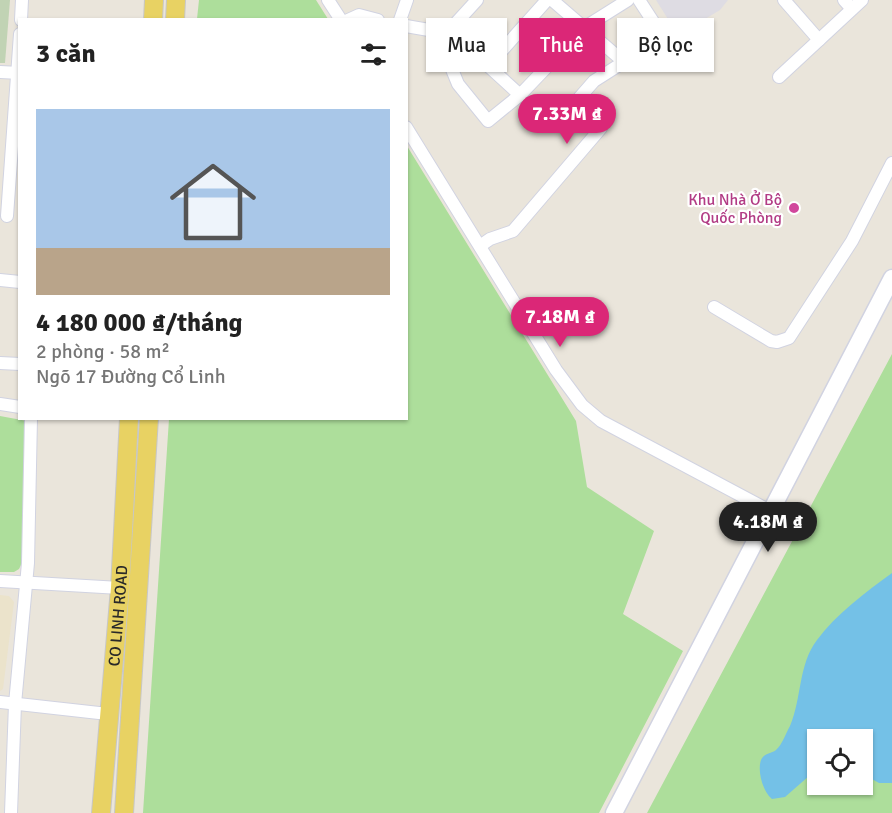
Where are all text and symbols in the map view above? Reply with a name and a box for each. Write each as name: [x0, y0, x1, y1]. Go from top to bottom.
chip: Mua: [426, 18, 507, 72]
chip: Thuê: [519, 18, 605, 72]
chip: Bộ lọc: [617, 18, 714, 72]
text: 3 căn: [36, 38, 96, 70]
icon: filters: [357, 38, 390, 71]
pin: 7.33M ₫: [512, 94, 622, 145]
text: 7.33M ₫: [532, 101, 602, 126]
icon: home: [159, 148, 267, 256]
place label: Khu Nhà Ở Bộ Quốc Phòng: [688, 190, 782, 228]
marker: Khu Nhà Ở Bộ Quốc Phòng: [787, 201, 801, 215]
pin: 7.18M ₫: [505, 297, 615, 348]
text: 7.18M ₫: [525, 304, 595, 329]
text: 4 180 000 ₫/tháng: [36, 307, 243, 339]
text: 2 phòng · 58 m²: [36, 339, 170, 364]
text: Ngõ 17 Đường Cổ Linh: [36, 364, 226, 389]
pin: 4.18M ₫: [713, 502, 823, 553]
text: 4.18M ₫: [733, 509, 803, 534]
street label: CO LINH ROAD: [104, 565, 132, 667]
map controls: [807, 729, 873, 795]
button: locate: [807, 729, 873, 795]

